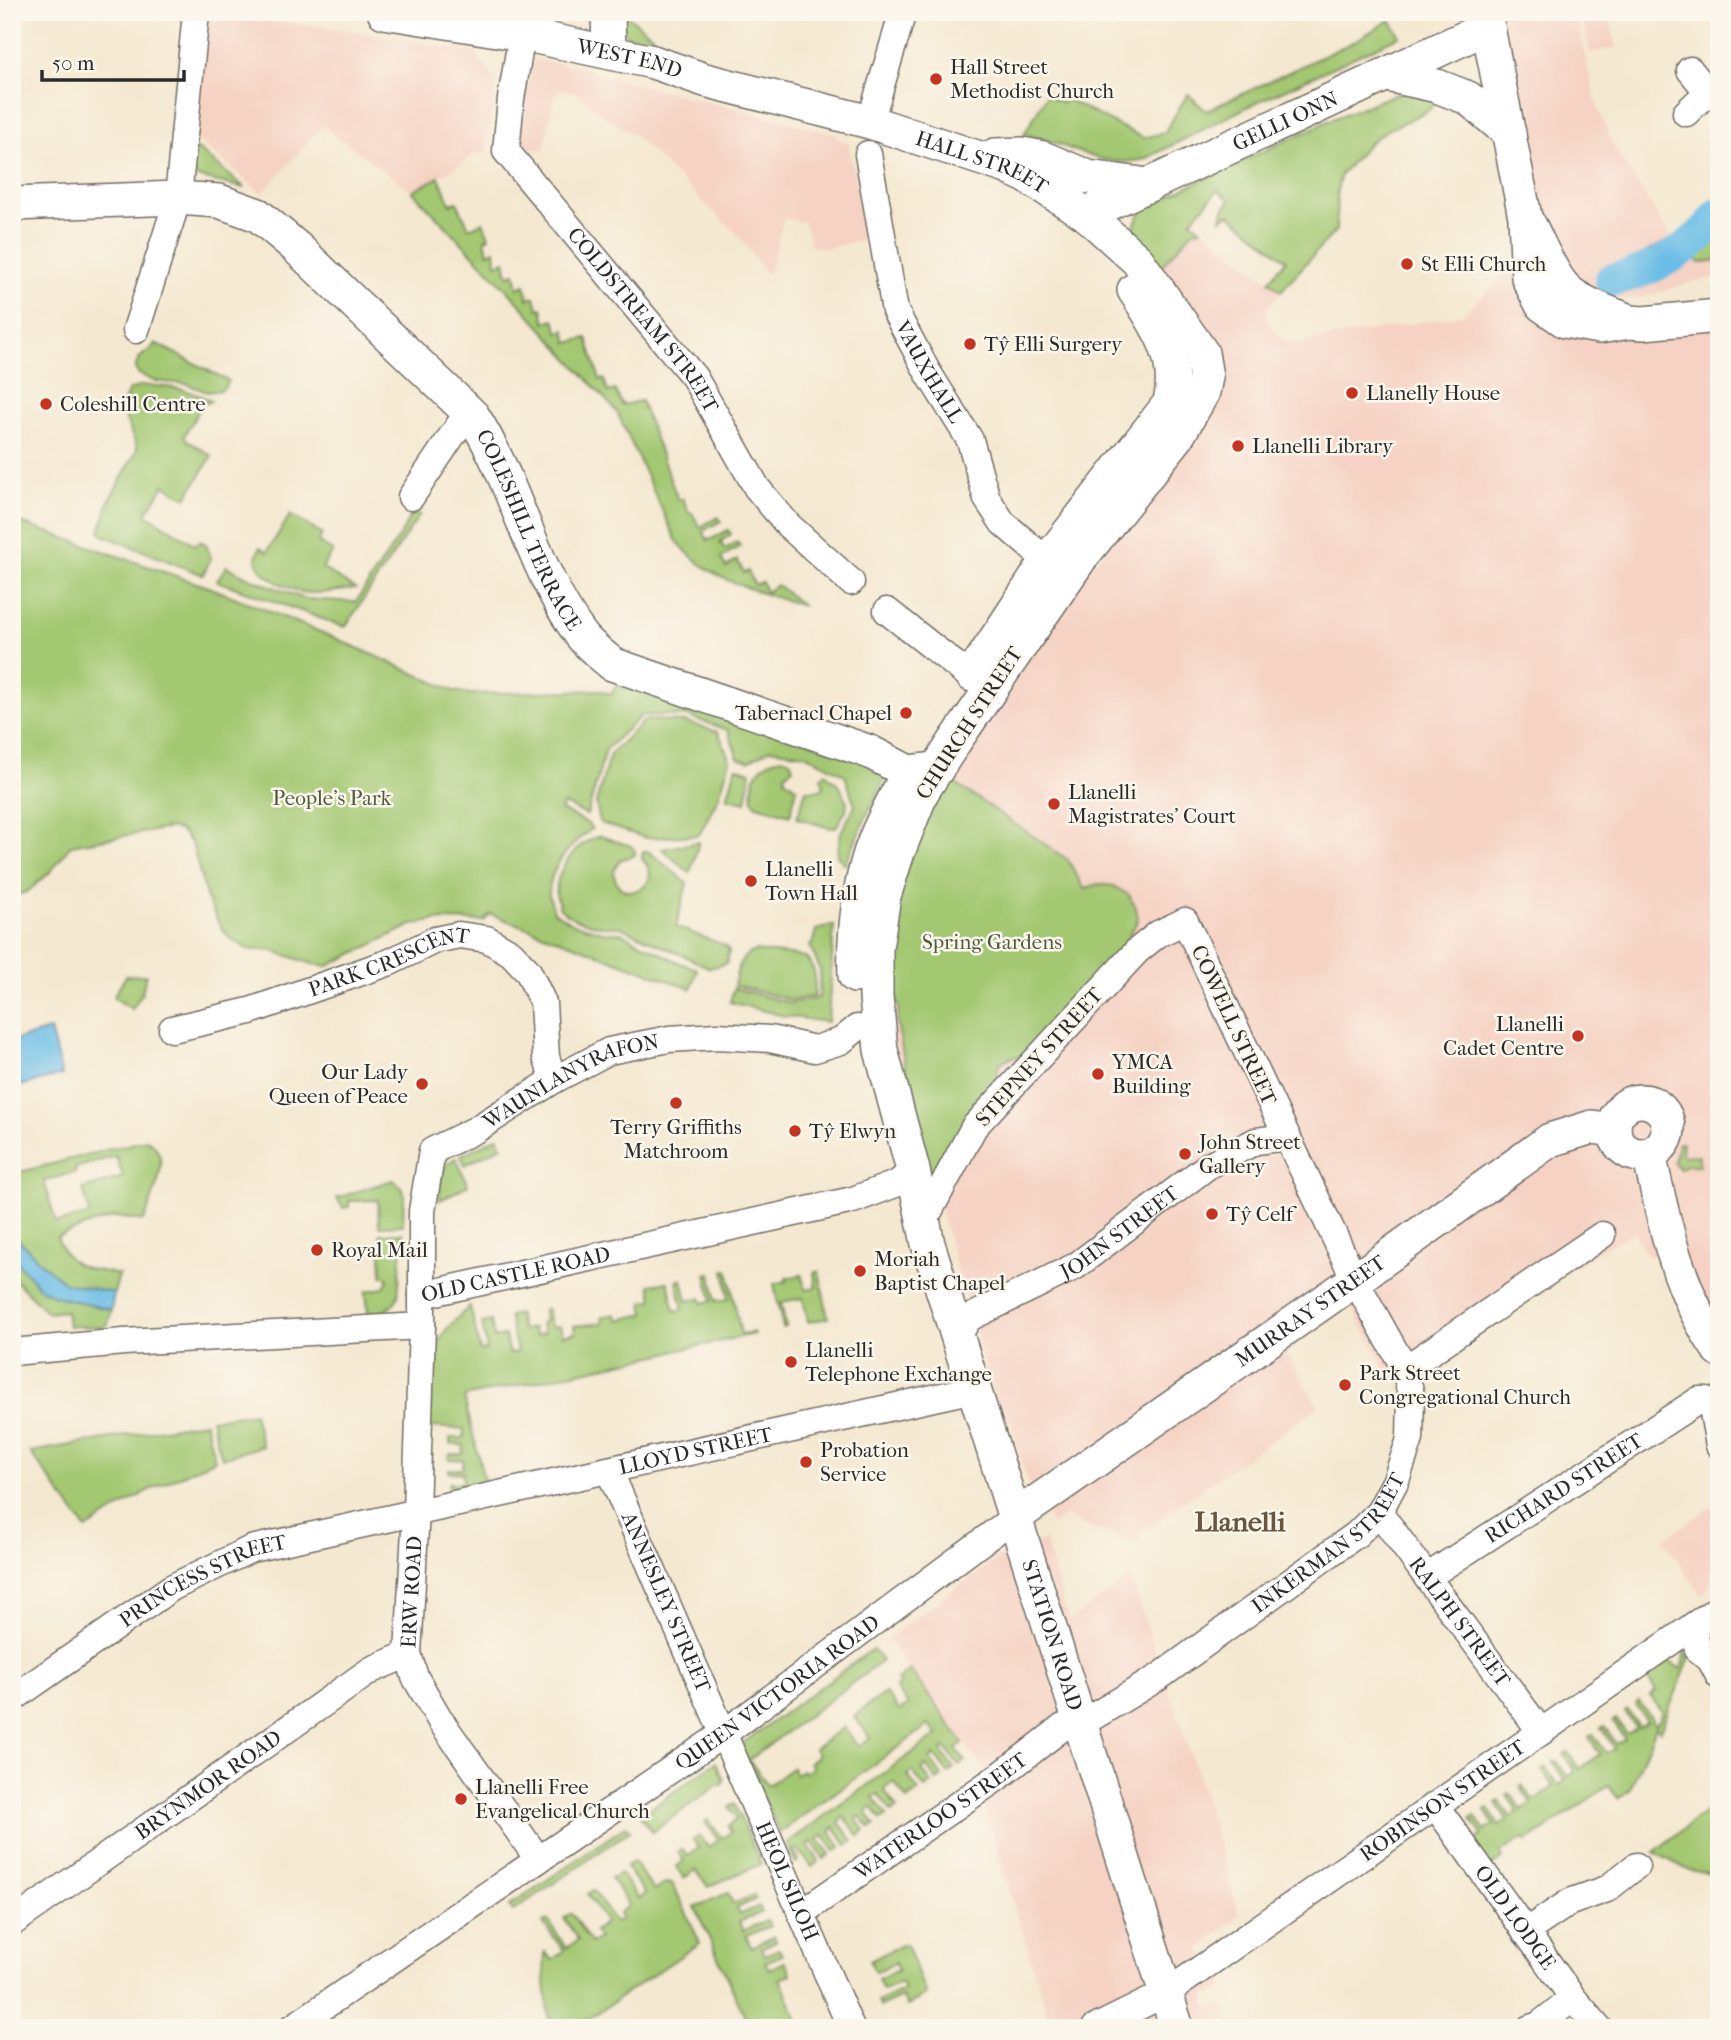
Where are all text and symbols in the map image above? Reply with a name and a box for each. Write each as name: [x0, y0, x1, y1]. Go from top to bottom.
street label: WEST END: [574, 34, 685, 83]
scale bar: [42, 38, 184, 82]
text: 50 m: [52, 51, 95, 75]
place label: Hall Street Methodist Church: [950, 55, 1114, 103]
marker: Hall Street Methodist Church: [928, 71, 944, 87]
street label: GELLI ONN: [1229, 86, 1342, 156]
street label: HALL STREET: [913, 126, 1053, 199]
street label: COLDSTREAM STREET: [563, 222, 724, 417]
place label: St Elli Church: [1421, 252, 1547, 276]
marker: St Elli Church: [1399, 256, 1415, 272]
street label: VAUXHALL: [890, 316, 968, 427]
place label: Tŷ Elli Surgery: [984, 332, 1123, 356]
marker: Tŷ Elli Surgery: [962, 336, 978, 352]
place label: Llanelly House: [1366, 381, 1500, 405]
marker: Llanelly House: [1344, 385, 1360, 401]
place label: Coleshill Centre: [60, 392, 206, 416]
marker: Coleshill Centre: [38, 396, 54, 412]
street label: COLESHILL TERRACE: [471, 425, 586, 635]
place label: Llanelli Library: [1252, 434, 1394, 458]
marker: Llanelli Library: [1230, 438, 1246, 454]
street label: CHURCH STREET: [911, 642, 1028, 804]
place label: Tabernacl Chapel: [735, 701, 892, 725]
marker: Tabernacl Chapel: [898, 705, 914, 721]
place label: Llanelli Magistrates' Court: [1068, 780, 1237, 828]
park label: People's Park: [273, 786, 392, 810]
marker: Llanelli Magistrates' Court: [1046, 796, 1062, 812]
place label: Llanelli Town Hall: [765, 857, 858, 905]
marker: Llanelli Town Hall: [743, 873, 759, 889]
street label: PARK CRESCENT: [305, 923, 472, 1002]
park label: Spring Gardens: [922, 930, 1062, 954]
street label: COWELL STREET: [1186, 941, 1282, 1109]
street label: STEPNEY STREET: [971, 982, 1108, 1131]
place label: Llanelli Cadet Centre: [1443, 1012, 1564, 1060]
marker: Llanelli Cadet Centre: [1570, 1028, 1586, 1044]
street label: WAUNLANYRAFON: [478, 1029, 661, 1134]
place label: YMCA Building: [1111, 1050, 1191, 1098]
place label: Our Lady Queen of Peace: [269, 1060, 409, 1108]
marker: YMCA Building: [1090, 1066, 1106, 1082]
marker: Our Lady Queen of Peace: [414, 1076, 430, 1092]
marker: Terry Griffiths Matchroom: [668, 1095, 684, 1111]
place label: Terry Griffiths Matchroom: [610, 1115, 742, 1163]
place label: Tŷ Elwyn: [809, 1119, 896, 1143]
marker: Tŷ Elwyn: [787, 1123, 803, 1139]
place label: John Street Gallery: [1197, 1130, 1301, 1178]
marker: John Street Gallery: [1177, 1146, 1193, 1162]
street label: JOHN STREET: [1055, 1180, 1184, 1285]
place label: Tŷ Celf: [1226, 1202, 1297, 1226]
marker: Tŷ Celf: [1204, 1206, 1220, 1222]
place label: Royal Mail: [331, 1238, 428, 1262]
marker: Royal Mail: [309, 1242, 325, 1258]
street label: OLD CASTLE ROAD: [419, 1242, 613, 1307]
place label: Moriah Baptist Chapel: [874, 1247, 1006, 1295]
street label: MURRAY STREET: [1231, 1250, 1391, 1372]
marker: Moriah Baptist Chapel: [852, 1263, 868, 1279]
place label: Llanelli Telephone Exchange: [805, 1338, 992, 1386]
marker: Llanelli Telephone Exchange: [783, 1354, 799, 1370]
place label: Park Street Congregational Church: [1359, 1361, 1571, 1409]
marker: Park Street Congregational Church: [1337, 1377, 1353, 1393]
street label: LLOYD STREET: [616, 1422, 775, 1479]
street label: RICHARD STREET: [1480, 1428, 1648, 1548]
place label: Probation Service: [820, 1438, 909, 1486]
marker: Probation Service: [798, 1454, 814, 1470]
street label: INKERMAN STREET: [1247, 1468, 1410, 1618]
district label: Llanelli: [1194, 1505, 1286, 1538]
street label: ANNESLEY STREET: [616, 1508, 716, 1696]
street label: PRINCESS STREET: [115, 1529, 289, 1632]
street label: ERW ROAD: [396, 1535, 427, 1649]
street label: RALPH STREET: [1404, 1552, 1516, 1692]
street label: STATION ROAD: [1017, 1556, 1087, 1713]
street label: QUEEN VICTORIA ROAD: [671, 1610, 884, 1775]
street label: BRYNMOR ROAD: [130, 1725, 286, 1845]
street label: ROBINSON STREET: [1355, 1734, 1531, 1866]
street label: WATERLOO STREET: [849, 1747, 1032, 1885]
place label: Llanelli Free Evangelical Church: [475, 1775, 650, 1823]
marker: Llanelli Free Evangelical Church: [453, 1791, 469, 1807]
street label: HEOL SILOH: [751, 1818, 824, 1945]
street label: OLD LODGE: [1470, 1861, 1561, 1974]

